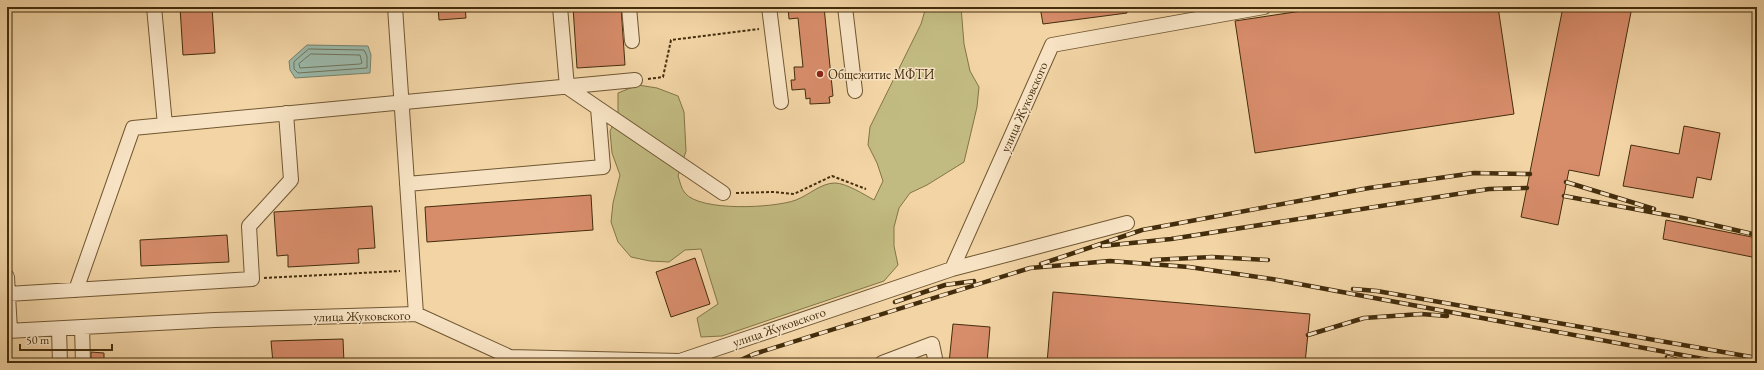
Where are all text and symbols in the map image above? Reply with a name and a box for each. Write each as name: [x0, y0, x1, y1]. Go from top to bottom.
street label: улица Жуковского: [996, 59, 1052, 155]
place label: Общежитие МФТИ: [828, 66, 935, 83]
marker: Общежитие МФТИ: [815, 69, 825, 79]
street label: улица Жуковского: [730, 303, 828, 351]
street label: улица Жуковского: [313, 307, 411, 325]
scale bar: [20, 326, 112, 352]
text: 50 m: [26, 332, 50, 348]

